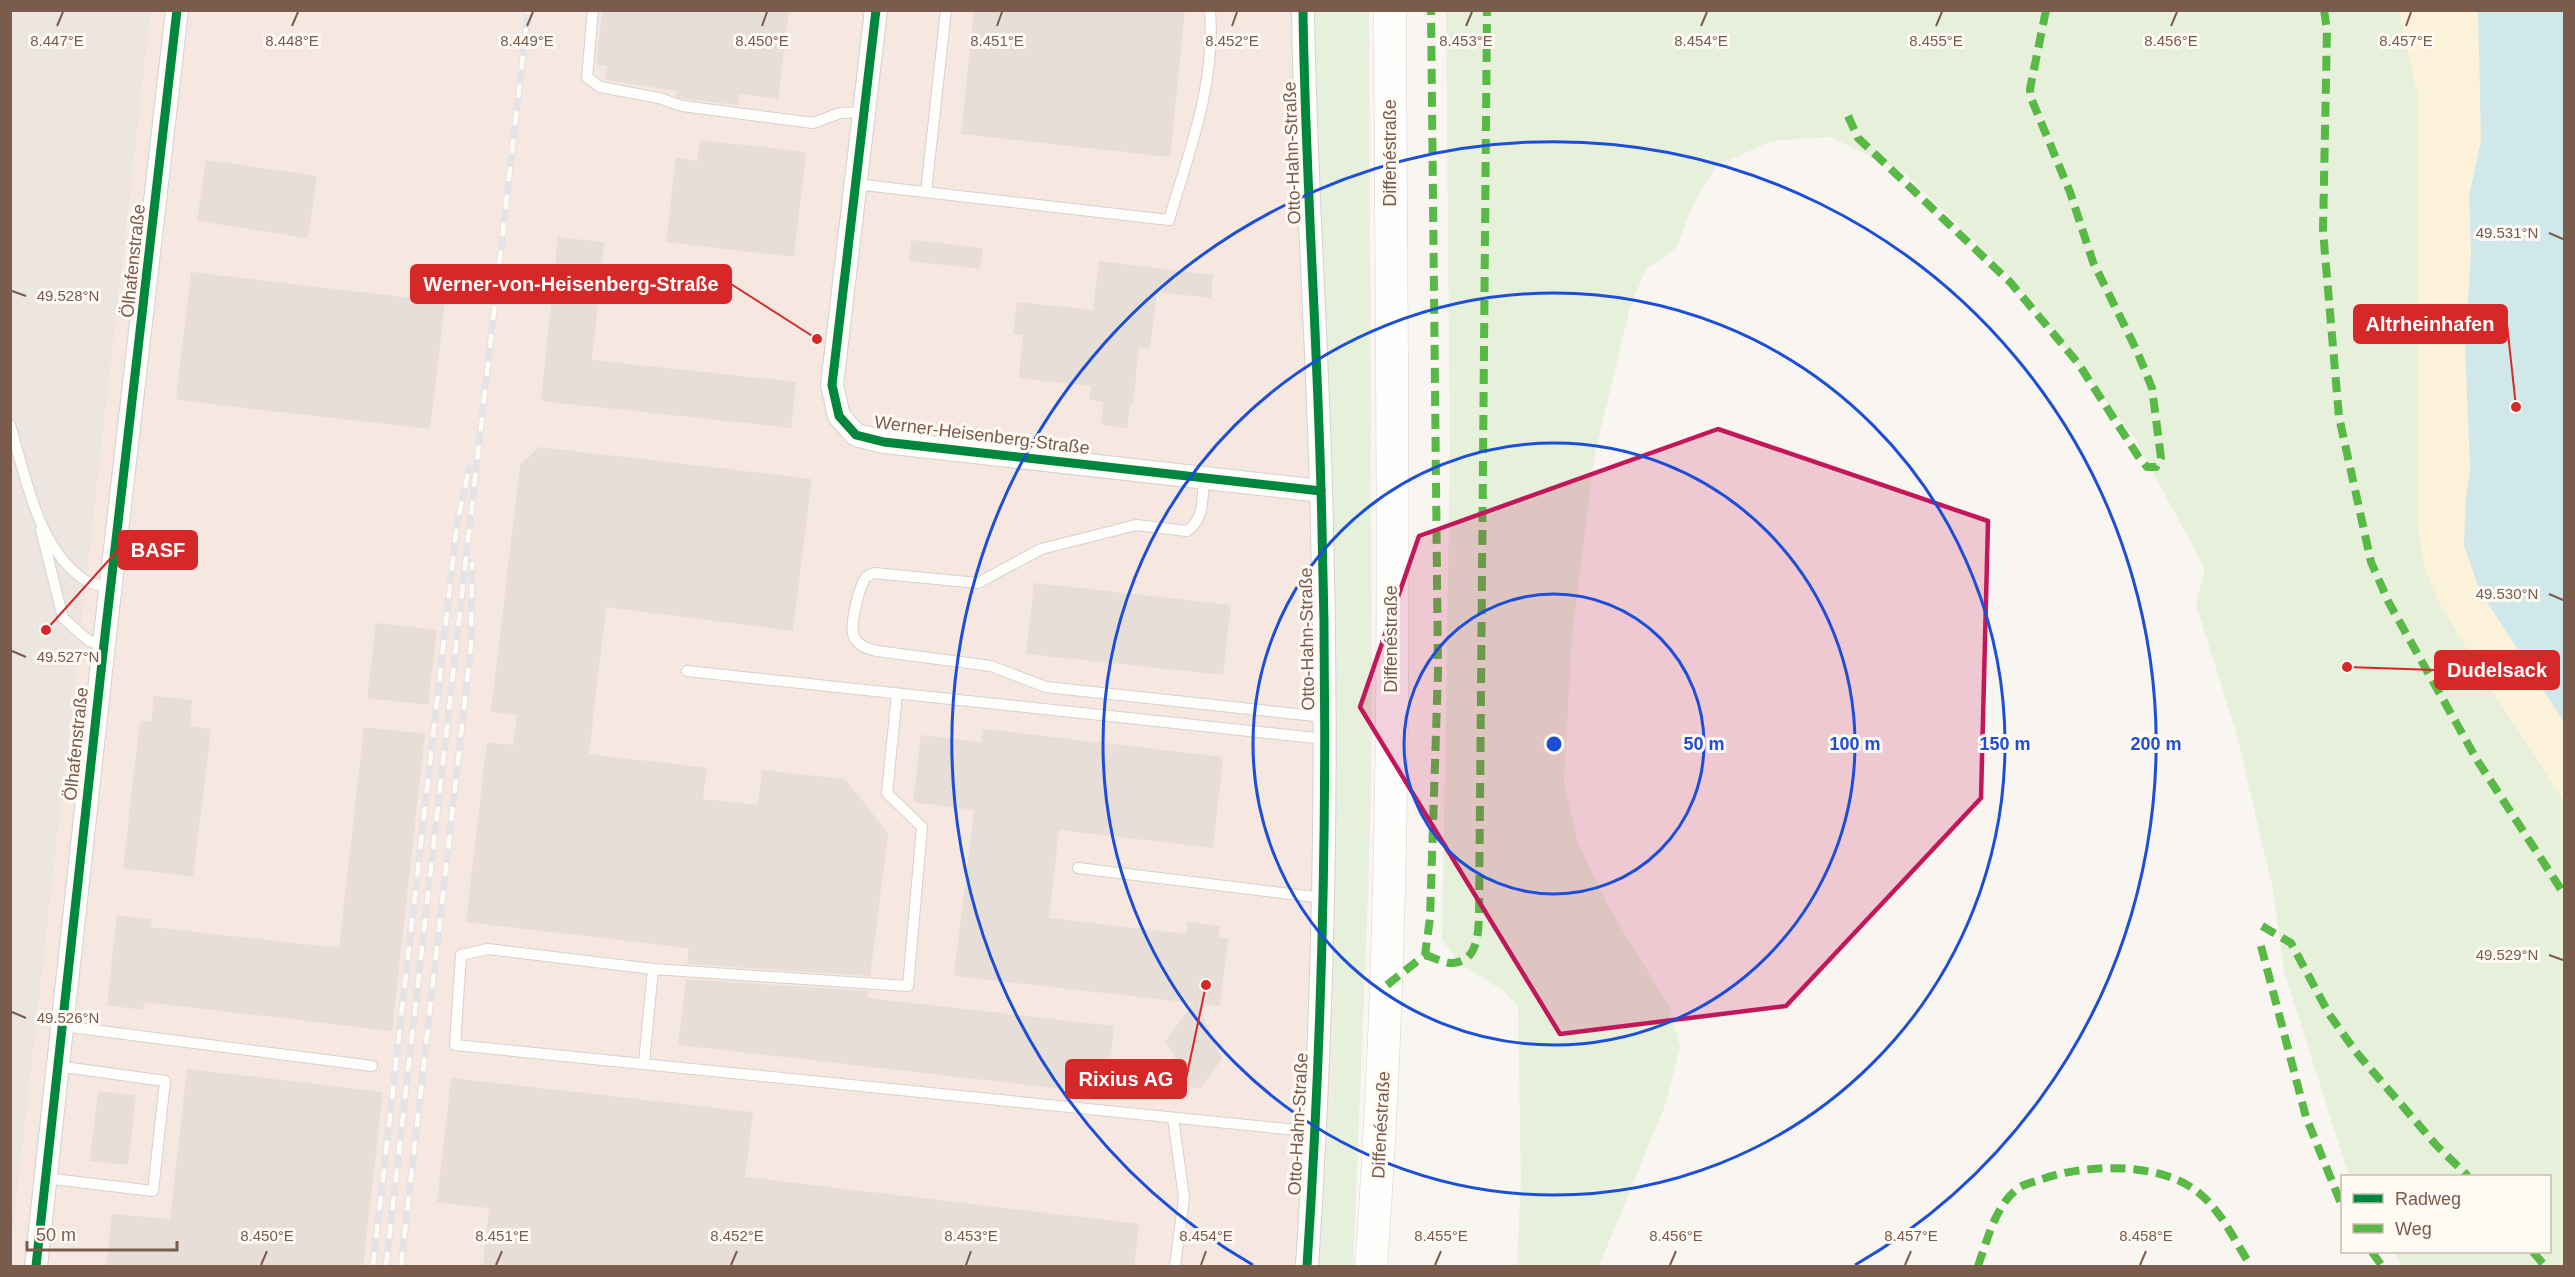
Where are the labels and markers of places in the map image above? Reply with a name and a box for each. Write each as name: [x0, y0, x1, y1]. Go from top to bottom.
callout: Werner-von-Heisenberg-Straße: [411, 265, 731, 303]
callout: Altrheinhafen: [2354, 305, 2507, 343]
callout: BASF: [118, 531, 197, 569]
callout: Dudelsack: [2435, 651, 2559, 689]
centre of rings: [1544, 734, 1564, 754]
callout: Rixius AG: [1066, 1060, 1186, 1098]

